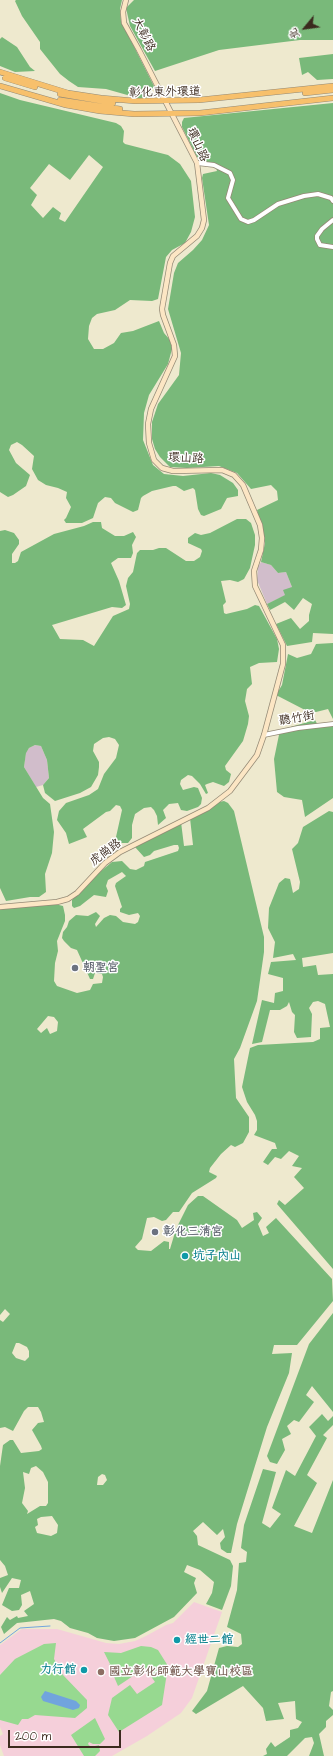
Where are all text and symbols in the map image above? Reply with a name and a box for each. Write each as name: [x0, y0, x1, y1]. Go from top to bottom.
north arrow: [285, 8, 325, 48]
street label: 大彰路: [128, 16, 158, 54]
text: 北: [285, 26, 303, 43]
street label: 彰化東外環道: [129, 85, 201, 101]
street label: 環山路: [183, 126, 211, 164]
street label: 環山路: [168, 451, 204, 467]
street label: 聽竹街: [278, 709, 316, 729]
street label: 虎崗路: [87, 836, 125, 870]
place label: 朝聖宮: [83, 961, 119, 975]
marker: 朝聖宮: [70, 963, 80, 973]
place label: 彰化三清宮: [163, 1225, 223, 1239]
marker: 彰化三清宮: [150, 1227, 160, 1237]
place label: 坑子內山: [193, 1249, 241, 1263]
marker: 坑子內山: [180, 1251, 190, 1261]
place label: 經世二館: [185, 1633, 233, 1647]
marker: 經世二館: [172, 1635, 182, 1645]
place label: 力行館: [40, 1663, 76, 1677]
marker: 力行館: [79, 1665, 89, 1675]
place label: 國立彰化師範大學寶山校區: [109, 1665, 253, 1679]
marker: 國立彰化師範大學寶山校區: [96, 1667, 106, 1677]
scale bar: [10, 1722, 123, 1748]
text: 200 m: [15, 1728, 51, 1745]

